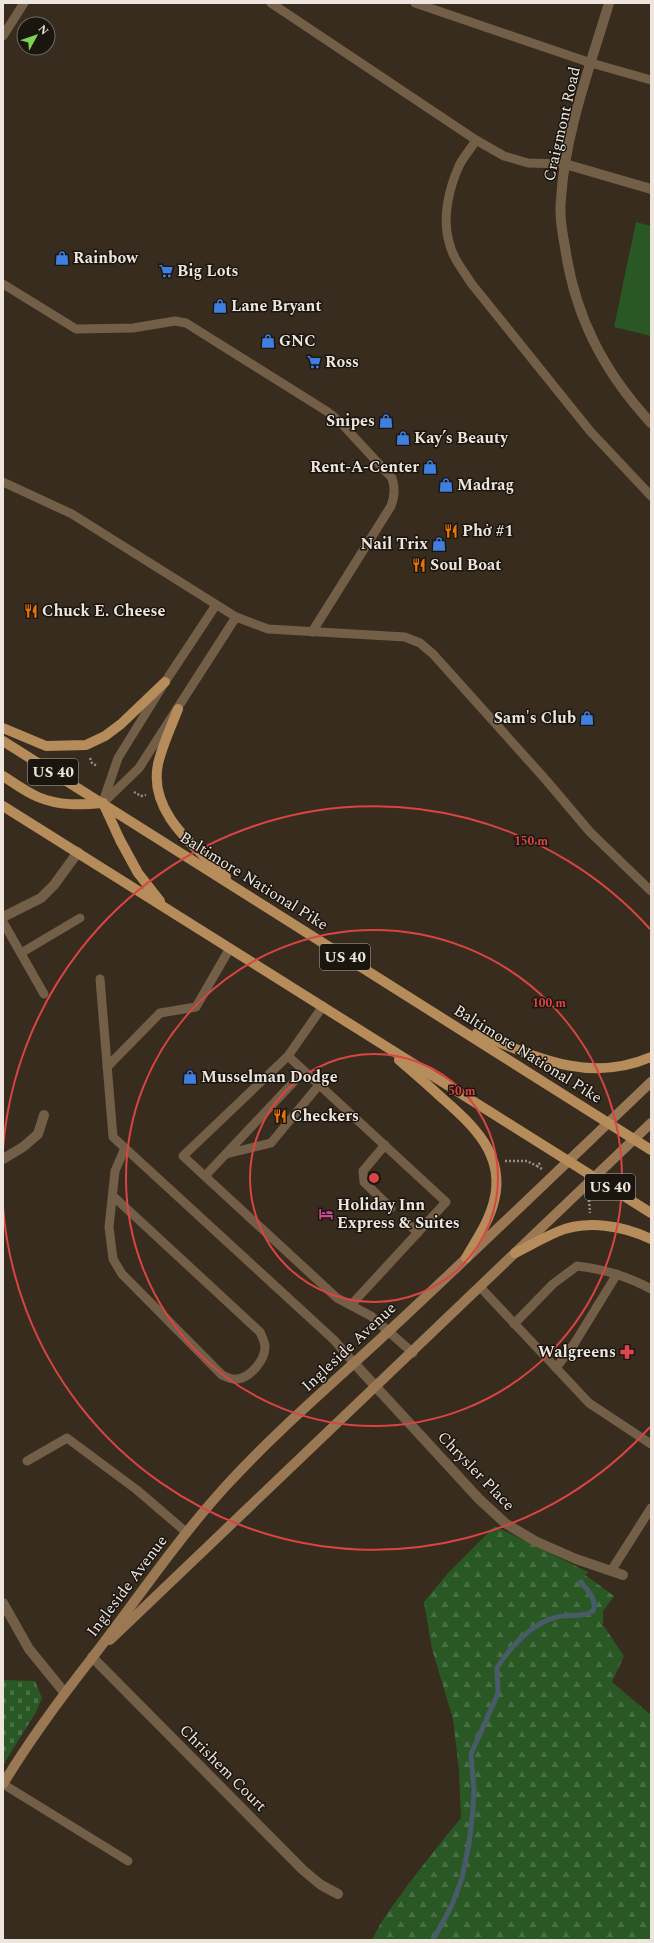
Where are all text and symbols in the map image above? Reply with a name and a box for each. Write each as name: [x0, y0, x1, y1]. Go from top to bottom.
north arrow: [16, 16, 56, 56]
text: N: [34, 21, 53, 39]
street label: Craigmont Road: [537, 64, 587, 184]
place label: Rainbow: [73, 246, 139, 270]
shop icon: Rainbow: [54, 250, 70, 266]
place label: Big Lots: [177, 259, 239, 283]
supermarket icon: Big Lots: [158, 263, 174, 279]
place label: Lane Bryant: [231, 294, 322, 318]
shop icon: Lane Bryant: [212, 298, 228, 314]
place label: GNC: [279, 329, 316, 353]
shop icon: GNC: [260, 333, 276, 349]
place label: Ross: [325, 350, 359, 374]
supermarket icon: Ross: [306, 354, 322, 370]
place label: Snipes: [326, 409, 375, 433]
shop icon: Snipes: [378, 413, 394, 429]
place label: Kay’s Beauty: [414, 426, 509, 450]
shop icon: Kay’s Beauty: [395, 430, 411, 446]
place label: Rent-A-Center: [310, 455, 419, 479]
shop icon: Rent-A-Center: [422, 459, 438, 475]
place label: Madrag: [457, 473, 514, 497]
shop icon: Madrag: [438, 477, 454, 493]
place label: Phở #1: [462, 519, 514, 543]
restaurant icon: Phở #1: [443, 523, 459, 539]
place label: Nail Trix: [361, 532, 428, 556]
shop icon: Nail Trix: [431, 536, 447, 552]
place label: Soul Boat: [430, 553, 502, 577]
restaurant icon: Soul Boat: [411, 557, 427, 573]
place label: Chuck E. Cheese: [42, 599, 166, 623]
restaurant icon: Chuck E. Cheese: [23, 603, 39, 619]
place label: Sam's Club: [494, 706, 576, 730]
shop icon: Sam's Club: [579, 710, 595, 726]
road number: US 40: [28, 759, 78, 785]
street label: Baltimore National Pike: [175, 825, 333, 937]
text: 150 m: [514, 832, 548, 851]
road number: US 40: [320, 944, 370, 970]
text: 100 m: [532, 994, 566, 1013]
street label: Baltimore National Pike: [449, 998, 607, 1110]
place label: Musselman Dodge: [201, 1065, 338, 1089]
shop icon: Musselman Dodge: [182, 1069, 198, 1085]
text: 50 m: [448, 1082, 476, 1101]
place label: Checkers: [291, 1104, 359, 1128]
restaurant icon: Checkers: [272, 1108, 288, 1124]
centre of rings: [367, 1171, 381, 1185]
road number: US 40: [585, 1174, 635, 1200]
place label: Holiday Inn Express & Suites: [337, 1193, 460, 1235]
hotel icon: Holiday Inn Express & Suites: [318, 1206, 334, 1222]
street label: Ingleside Avenue: [296, 1297, 402, 1397]
place label: Walgreens: [538, 1340, 616, 1364]
pharmacy icon: Walgreens: [619, 1344, 635, 1360]
street label: Chrysler Place: [432, 1426, 520, 1516]
street label: Ingleside Avenue: [81, 1530, 173, 1642]
street label: Chrishem Court: [174, 1719, 272, 1817]

